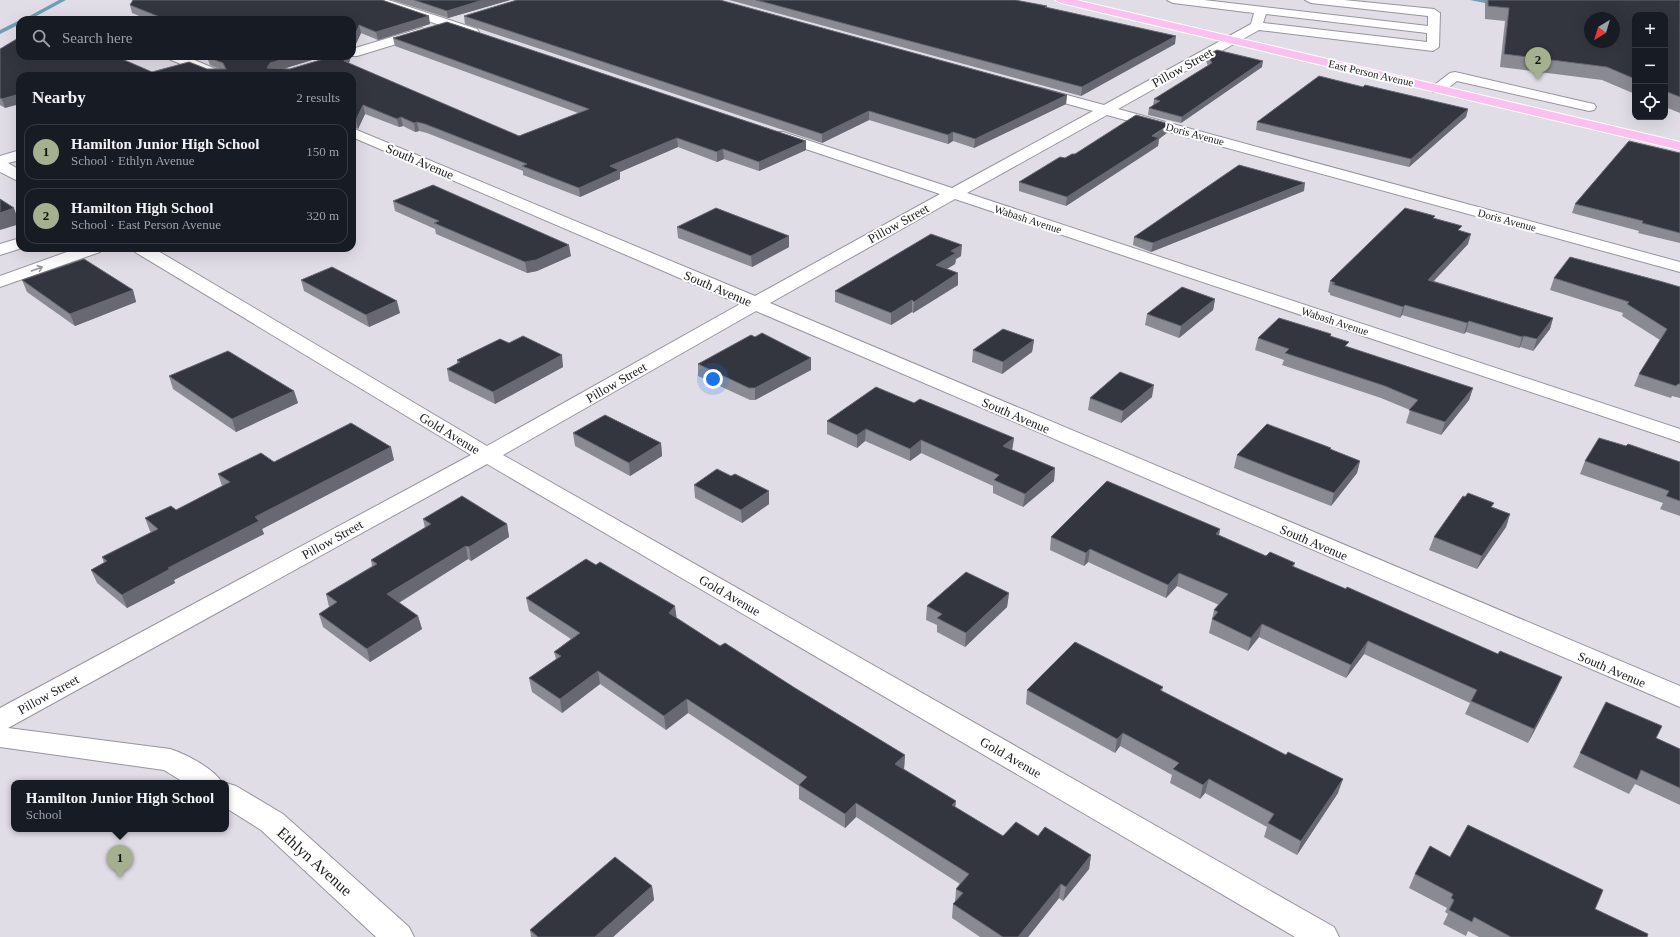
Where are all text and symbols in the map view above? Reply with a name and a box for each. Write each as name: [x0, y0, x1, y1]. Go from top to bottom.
north arrow: [1584, 12, 1620, 48]
map controls: [1632, 12, 1668, 120]
button: +: [1632, 12, 1668, 48]
search box: [16, 16, 356, 60]
icon: search: [30, 27, 52, 49]
text: Search here: [62, 30, 132, 46]
street label: Pillow Street: [1149, 44, 1216, 90]
pin: 2: [1525, 47, 1551, 80]
button: −: [1632, 48, 1668, 84]
street label: East Person Avenue: [1327, 57, 1415, 89]
button: locate: [1632, 84, 1668, 120]
text: Nearby: [32, 88, 86, 107]
text: 2 results: [296, 90, 340, 105]
street label: Doris Avenue: [1164, 120, 1226, 148]
text: Hamilton Junior High School: [71, 136, 260, 152]
street label: South Avenue: [384, 140, 456, 183]
text: 1: [43, 144, 49, 159]
text: 150 m: [306, 144, 339, 159]
text: School · Ethlyn Avenue: [71, 153, 195, 168]
text: Hamilton High School: [71, 200, 214, 216]
street label: Pillow Street: [865, 200, 932, 246]
street label: Wabash Avenue: [993, 202, 1063, 236]
street label: Doris Avenue: [1476, 206, 1538, 234]
text: 2: [43, 208, 49, 223]
text: 320 m: [306, 208, 339, 223]
text: School · East Person Avenue: [71, 217, 221, 232]
one-way arrow: [30, 264, 42, 272]
street label: South Avenue: [682, 267, 754, 310]
street label: Wabash Avenue: [1300, 304, 1370, 338]
street label: Pillow Street: [583, 359, 650, 406]
your location: [703, 369, 723, 389]
street label: South Avenue: [980, 394, 1052, 437]
street label: Gold Avenue: [417, 409, 483, 457]
street label: Pillow Street: [299, 516, 366, 562]
street label: South Avenue: [1278, 521, 1350, 564]
street label: Gold Avenue: [697, 572, 763, 619]
street label: South Avenue: [1576, 648, 1648, 691]
street label: Pillow Street: [15, 671, 82, 717]
street label: Gold Avenue: [978, 734, 1044, 781]
popup: [11, 780, 229, 832]
text: Hamilton Junior High School: [26, 790, 214, 806]
text: School: [26, 807, 62, 822]
street label: Ethlyn Avenue: [273, 823, 355, 900]
pin: 1: [107, 845, 133, 878]

